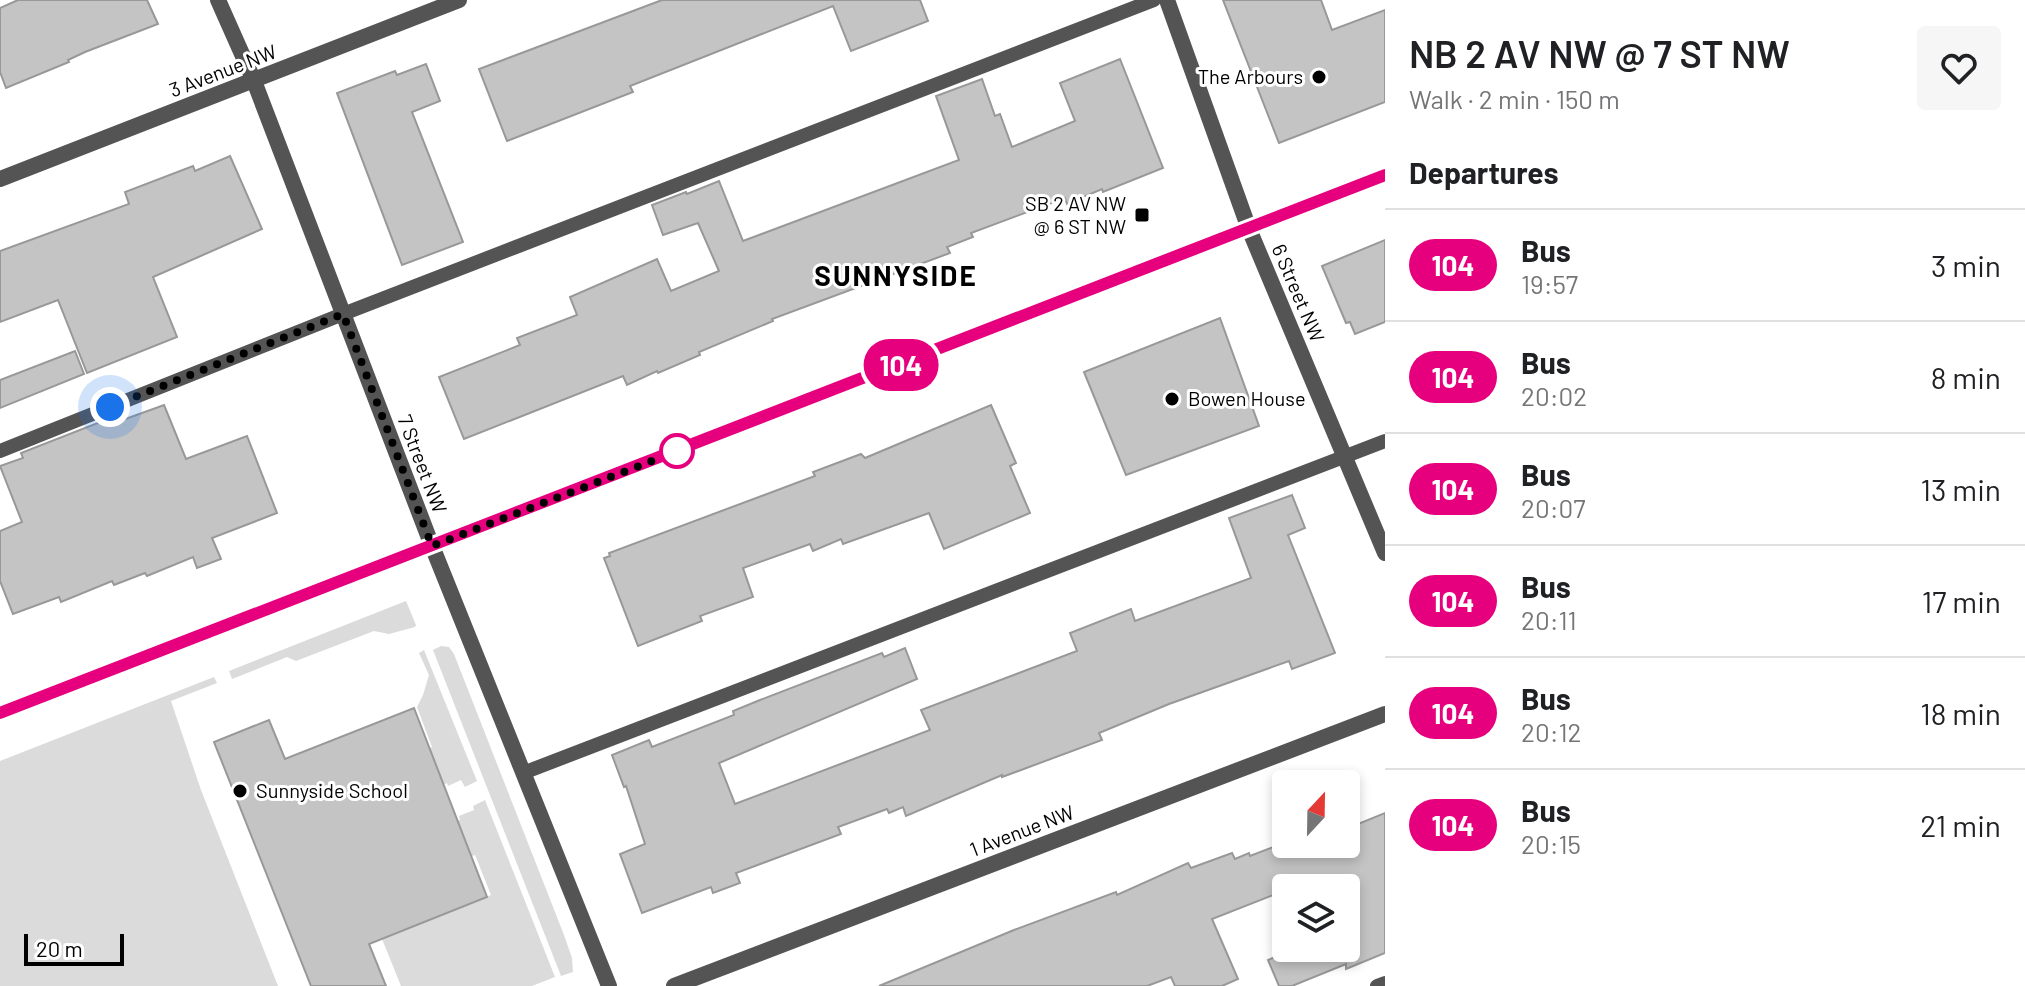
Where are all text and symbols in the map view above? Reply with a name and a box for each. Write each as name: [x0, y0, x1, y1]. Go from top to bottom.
button: heart: [1917, 26, 2001, 110]
text: NB 2 AV NW @ 7 ST NW: [1409, 30, 1790, 76]
street label: 3 Avenue NW: [166, 38, 280, 102]
place label: The Arbours: [1198, 64, 1303, 88]
marker: The Arbours: [1310, 68, 1328, 86]
text: Walk · 2 min · 150 m: [1409, 83, 1620, 114]
text: Departures: [1409, 154, 1559, 190]
place label: SB 2 AV NW @ 6 ST NW: [1025, 191, 1126, 238]
marker: SB 2 AV NW @ 6 ST NW: [1133, 206, 1151, 224]
text: Bus: [1521, 232, 1571, 268]
street label: 6 Street NW: [1268, 240, 1330, 346]
text: 3 min: [1931, 247, 2001, 283]
text: 104: [1432, 248, 1474, 282]
district label: SUNNYSIDE: [814, 258, 978, 292]
text: 19:57: [1521, 268, 1578, 299]
line badge: 104: [855, 339, 947, 391]
text: Bus: [1521, 344, 1571, 380]
text: 104: [880, 348, 922, 382]
text: 8 min: [1931, 359, 2001, 395]
text: 104: [1432, 360, 1474, 394]
text: 20:02: [1521, 380, 1587, 411]
place label: Bowen House: [1188, 386, 1306, 410]
your location: [90, 387, 130, 427]
marker: Bowen House: [1163, 390, 1181, 408]
street label: 7 Street NW: [393, 411, 453, 516]
unlabelled marker: [660, 434, 694, 468]
text: Bus: [1521, 456, 1571, 492]
text: 13 min: [1920, 471, 2001, 507]
text: 104: [1432, 472, 1474, 506]
text: 20:07: [1521, 492, 1585, 523]
text: Bus: [1521, 568, 1571, 604]
text: 17 min: [1922, 583, 2001, 619]
text: 104: [1432, 584, 1474, 618]
text: 20:11: [1521, 604, 1577, 635]
text: Bus: [1521, 680, 1571, 716]
text: 18 min: [1920, 695, 2001, 731]
text: 104: [1432, 696, 1474, 730]
text: 20:12: [1521, 716, 1581, 747]
north arrow: [1272, 770, 1360, 858]
map controls: [1272, 770, 1360, 962]
place label: Sunnyside School: [256, 778, 408, 802]
marker: Sunnyside School: [231, 782, 249, 800]
text: Bus: [1521, 792, 1571, 828]
street label: 1 Avenue NW: [966, 799, 1078, 861]
text: 21 min: [1920, 807, 2001, 843]
text: 104: [1432, 808, 1474, 842]
text: 20:15: [1521, 828, 1581, 859]
button: layers: [1272, 874, 1360, 962]
scale bar: [24, 930, 124, 966]
text: 20 m: [36, 935, 83, 961]

